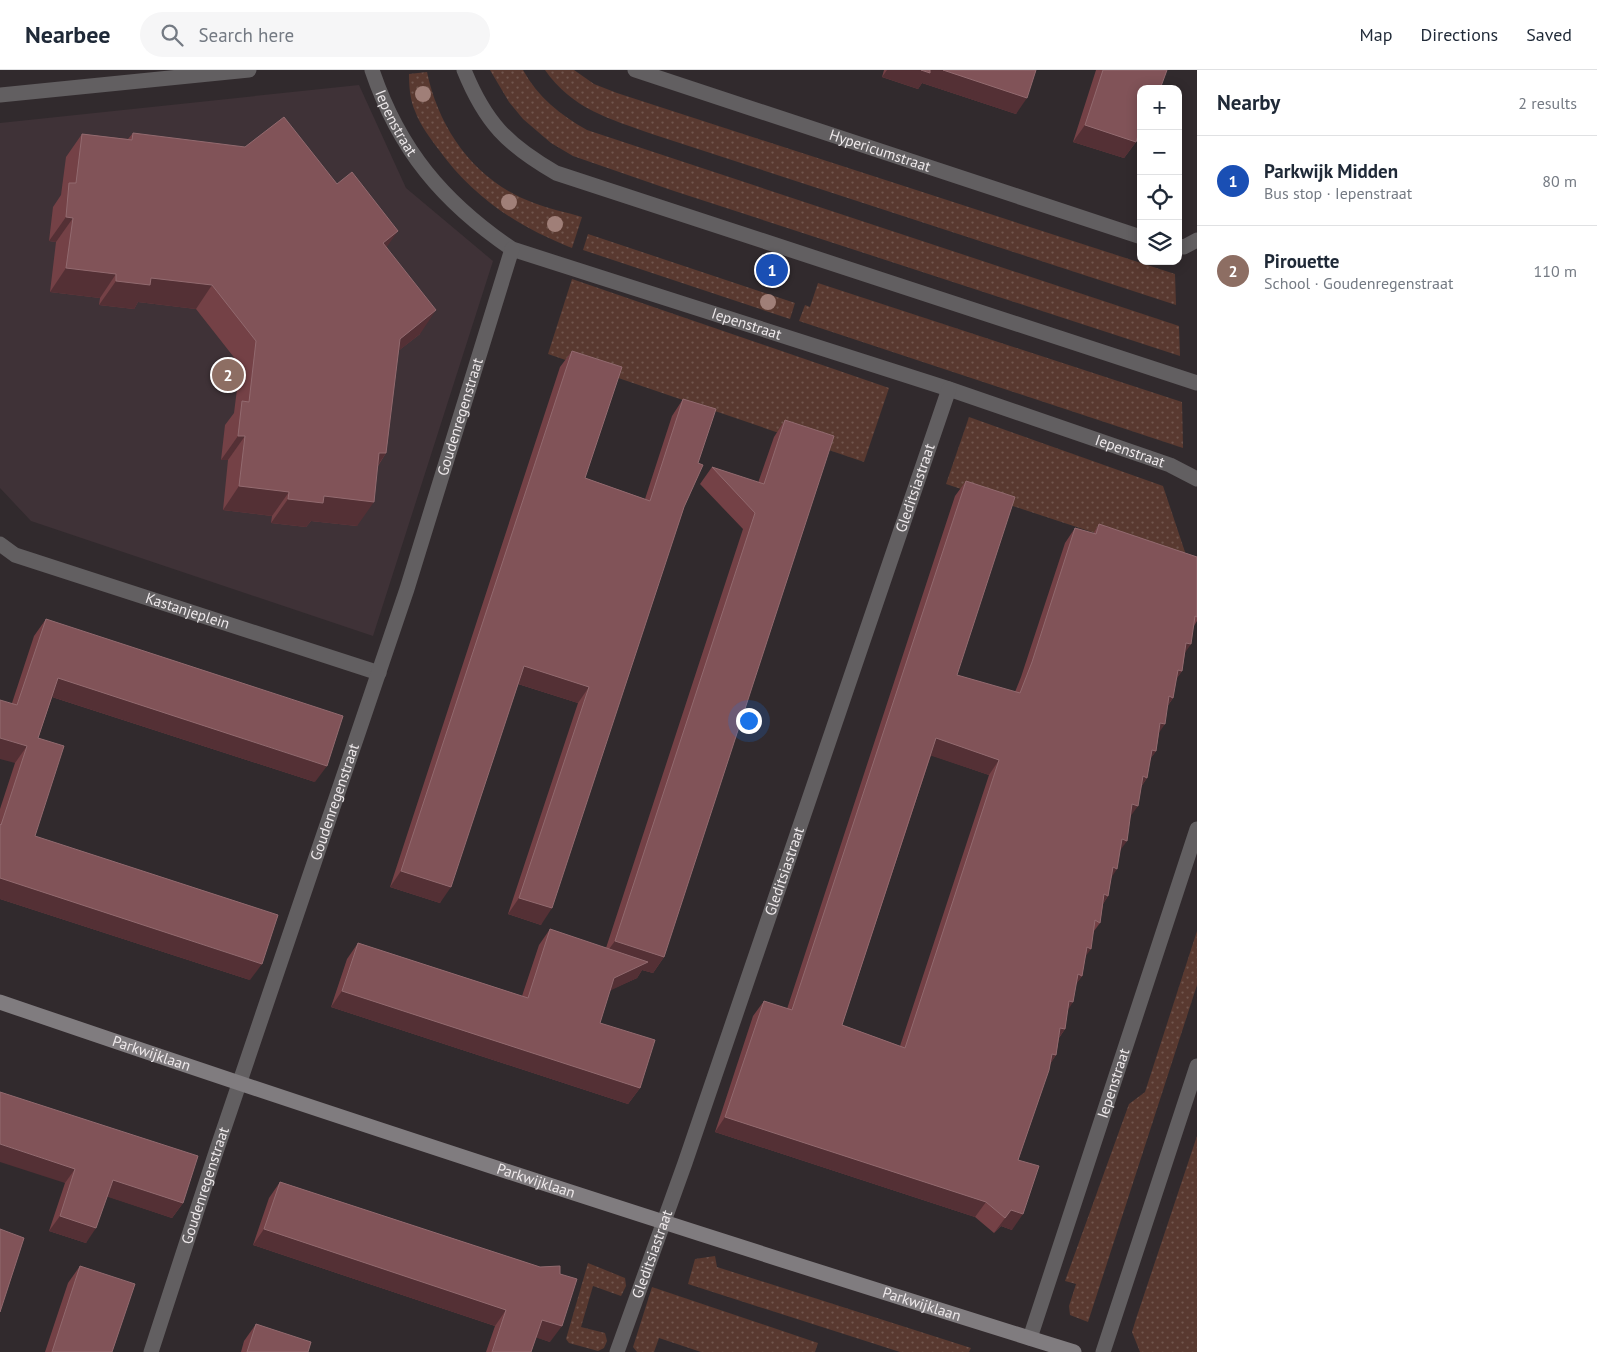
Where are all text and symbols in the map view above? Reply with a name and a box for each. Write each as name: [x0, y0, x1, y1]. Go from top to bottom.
search box: [140, 12, 490, 57]
text: Nearbee: [25, 19, 110, 50]
icon: search: [158, 21, 186, 49]
text: Search here: [198, 23, 294, 47]
text: Map: [1360, 23, 1392, 46]
text: Directions: [1420, 23, 1498, 46]
text: Saved: [1526, 23, 1572, 46]
map controls: [1137, 85, 1182, 265]
button: +: [1137, 85, 1182, 130]
street label: Iepenstraat: [371, 87, 422, 159]
text: Nearby: [1217, 89, 1280, 116]
text: 2 results: [1518, 93, 1577, 113]
street label: Hypericumstraat: [827, 125, 933, 176]
button: −: [1137, 130, 1182, 175]
text: Parkwijk Midden: [1264, 159, 1398, 183]
text: 1: [1228, 171, 1238, 191]
text: 80 m: [1542, 171, 1577, 191]
button: locate: [1137, 175, 1182, 220]
text: Bus stop · Iepenstraat: [1264, 183, 1412, 203]
button: layers: [1137, 220, 1182, 265]
text: Pirouette: [1264, 249, 1339, 273]
pin: 1: [756, 251, 788, 289]
text: 2: [1228, 261, 1238, 281]
text: 110 m: [1534, 261, 1577, 281]
text: School · Goudenregenstraat: [1264, 273, 1453, 293]
street label: Iepenstraat: [709, 304, 784, 344]
street label: Goudenregenstraat: [433, 355, 487, 478]
pin: 2: [212, 356, 244, 394]
street label: Iepenstraat: [1093, 430, 1168, 472]
street label: Gleditsiastraat: [891, 441, 939, 535]
street label: Kastanjeplein: [143, 588, 232, 633]
your location: [736, 708, 762, 734]
street label: Goudenregenstraat: [306, 741, 363, 863]
street label: Gleditsiastraat: [760, 824, 808, 918]
street label: Parkwijklaan: [110, 1031, 193, 1075]
street label: Iepenstraat: [1093, 1046, 1133, 1121]
street label: Goudenregenstraat: [177, 1124, 233, 1246]
street label: Parkwijklaan: [494, 1159, 578, 1202]
street label: Gleditsiastraat: [627, 1207, 676, 1301]
street label: Parkwijklaan: [880, 1282, 964, 1325]

